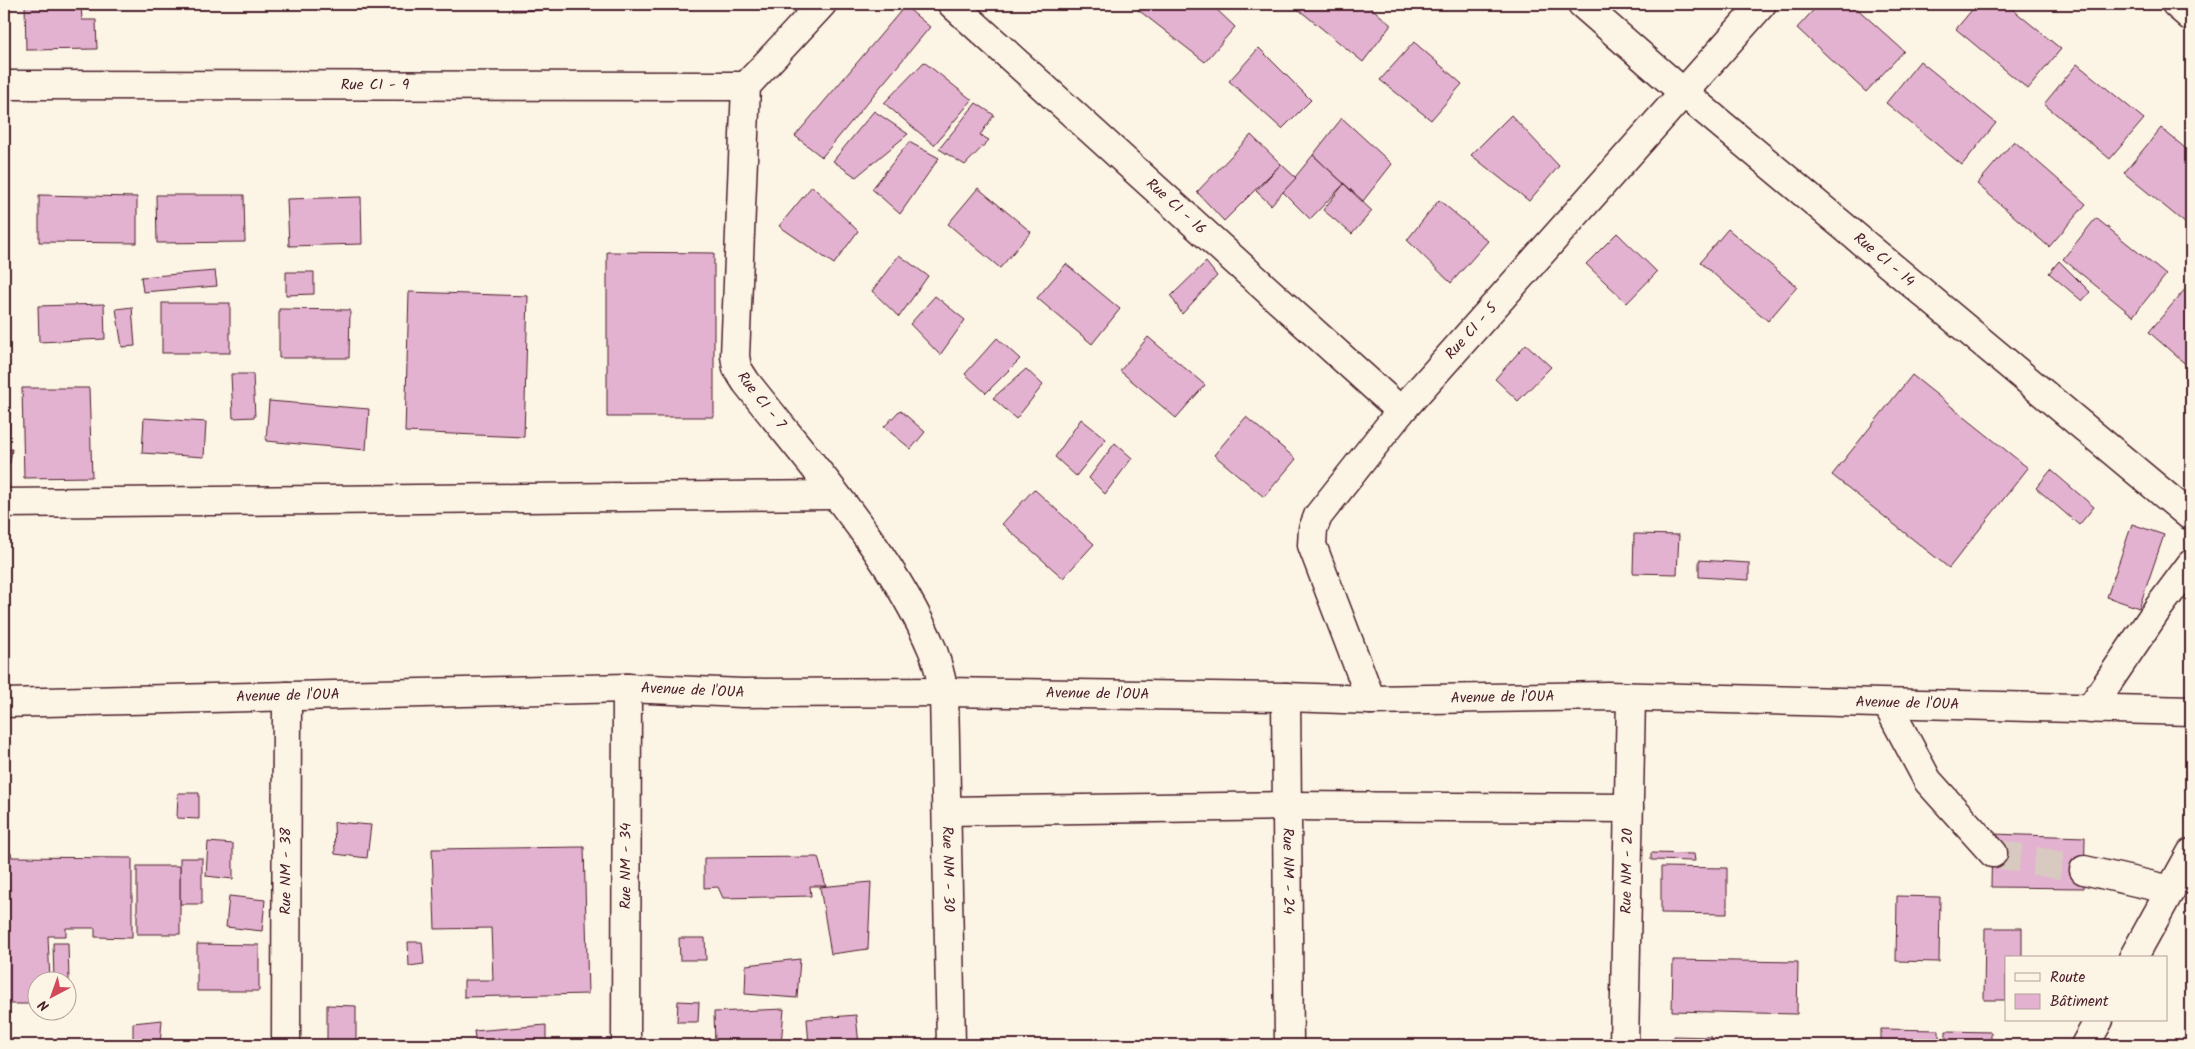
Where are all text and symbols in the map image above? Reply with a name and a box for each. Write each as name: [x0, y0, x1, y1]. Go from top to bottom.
street label: Rue CI - 9: [341, 73, 410, 98]
street label: Rue CI - 16: [1140, 173, 1211, 241]
street label: Rue CI - 14: [1848, 227, 1920, 293]
street label: Rue CI - 5: [1440, 297, 1504, 365]
street label: Rue CI - 7: [731, 367, 792, 436]
street label: Avenue de l'OUA: [640, 677, 745, 705]
street label: Avenue de l'OUA: [1046, 681, 1150, 707]
street label: Avenue de l'OUA: [236, 683, 340, 709]
street label: Avenue de l'OUA: [1451, 685, 1555, 711]
street label: Avenue de l'OUA: [1855, 690, 1960, 717]
street label: Rue NM - 34: [614, 823, 639, 909]
street label: Rue NM - 38: [274, 826, 299, 915]
street label: Rue NM - 30: [935, 826, 960, 913]
street label: Rue NM - 20: [1615, 827, 1640, 914]
street label: Rue NM - 24: [1275, 828, 1300, 914]
legend: [2005, 956, 2168, 1022]
text: Route: [2050, 966, 2086, 990]
north arrow: [28, 972, 78, 1022]
text: Bâtiment: [2050, 990, 2109, 1014]
text: N: [33, 994, 55, 1016]

